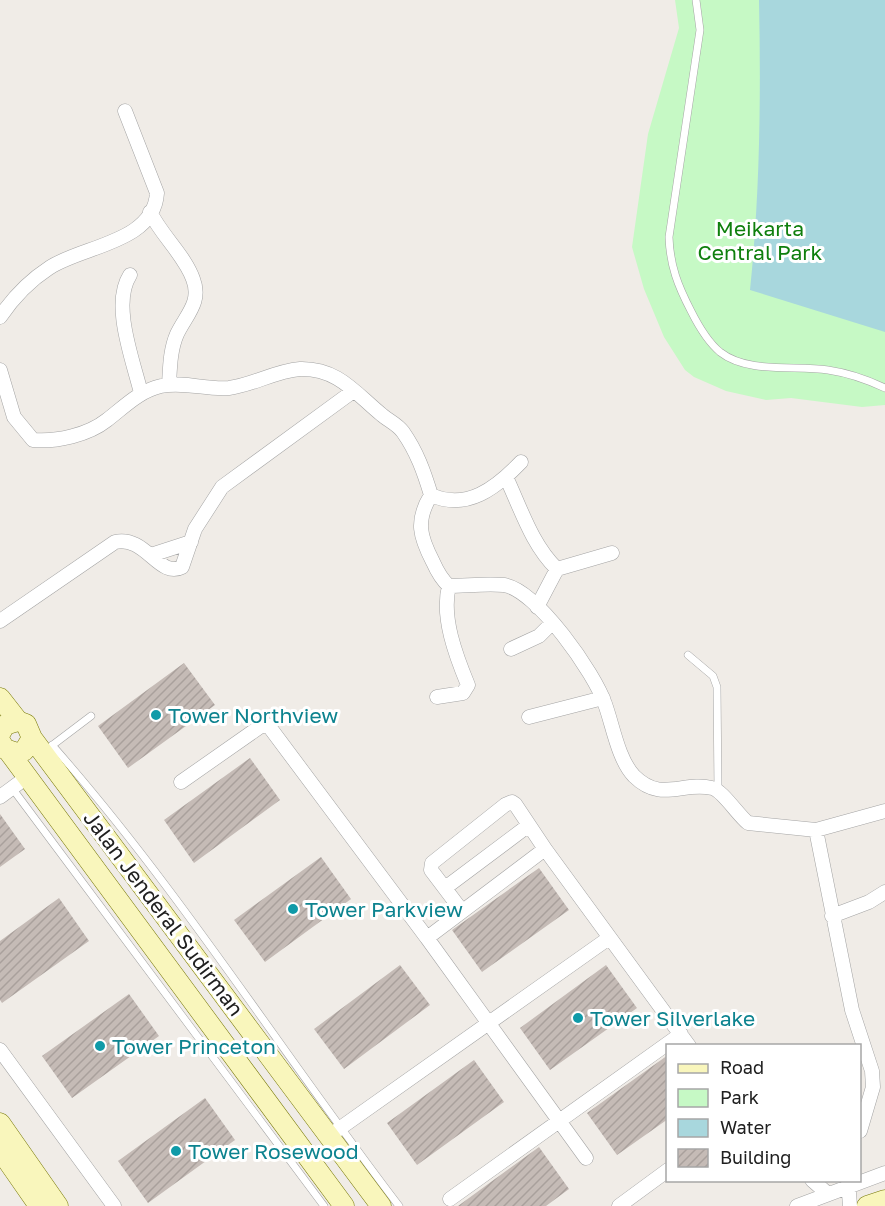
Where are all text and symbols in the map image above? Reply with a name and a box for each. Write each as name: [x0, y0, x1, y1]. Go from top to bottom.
park label: Meikarta Central Park: [698, 215, 823, 265]
place label: Tower Northview: [168, 702, 338, 728]
marker: Tower Northview: [149, 708, 163, 722]
street label: Jalan Jenderal Sudirman: [78, 805, 250, 1021]
place label: Tower Parkview: [305, 896, 463, 922]
marker: Tower Parkview: [286, 902, 300, 916]
place label: Tower Silverlake: [590, 1005, 755, 1031]
marker: Tower Silverlake: [571, 1011, 585, 1025]
place label: Tower Princeton: [112, 1033, 276, 1059]
marker: Tower Princeton: [93, 1039, 107, 1053]
legend: [666, 1044, 861, 1182]
text: Road: [720, 1056, 764, 1078]
text: Park: [720, 1086, 759, 1108]
text: Water: [720, 1116, 771, 1138]
place label: Tower Rosewood: [188, 1138, 359, 1164]
marker: Tower Rosewood: [169, 1144, 183, 1158]
text: Building: [720, 1146, 791, 1168]

